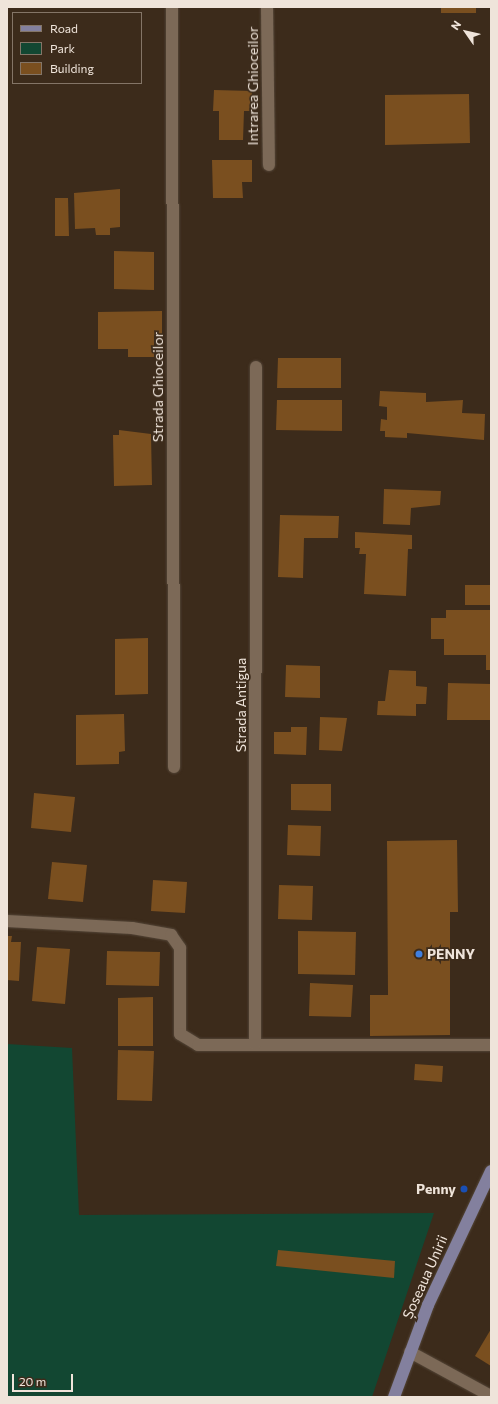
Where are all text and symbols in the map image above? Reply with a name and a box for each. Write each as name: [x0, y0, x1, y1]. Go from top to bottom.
legend: [12, 12, 142, 84]
north arrow: [446, 12, 486, 52]
text: N: [448, 18, 463, 32]
text: Road: [50, 21, 78, 35]
street label: Intrarea Ghioceilor: [245, 27, 261, 145]
text: Park: [50, 41, 75, 55]
text: Building: [50, 61, 94, 75]
street label: Strada Ghioceilor: [150, 332, 166, 442]
street label: Strada Antigua: [233, 658, 249, 752]
place label: PENNY: [427, 946, 475, 962]
marker: PENNY: [414, 949, 424, 959]
place label: Penny: [416, 1181, 456, 1197]
marker: Penny: [459, 1184, 469, 1194]
street label: Șoseaua Unirii: [399, 1232, 451, 1322]
scale bar: [14, 1366, 75, 1392]
text: 20 m: [19, 1374, 46, 1388]

